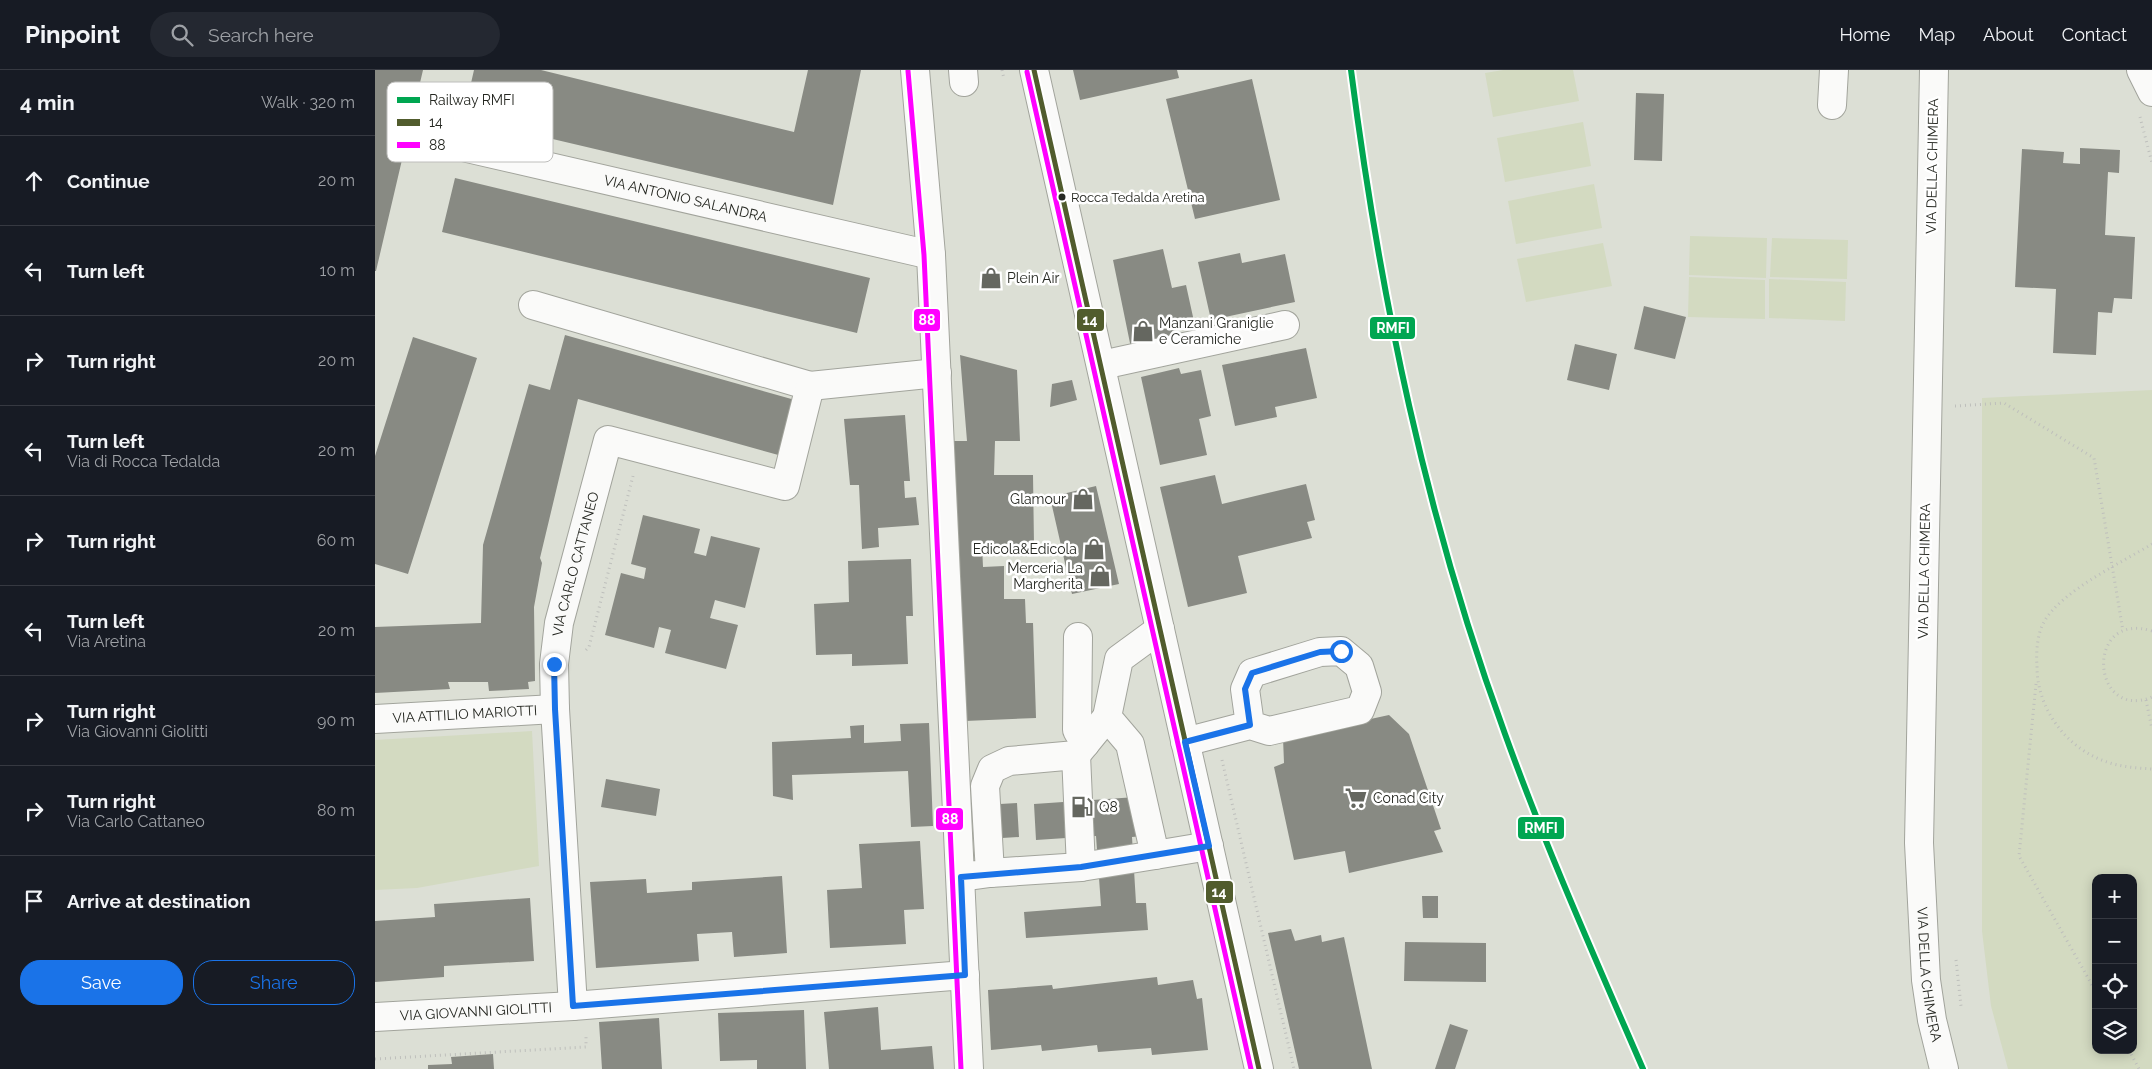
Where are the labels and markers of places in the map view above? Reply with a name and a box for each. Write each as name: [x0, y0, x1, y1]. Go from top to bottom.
place label: Rocca Tedalda Aretina: [1071, 190, 1205, 205]
marker: Rocca Tedalda Aretina: [1057, 192, 1067, 202]
shop icon: Plein Air: [978, 265, 1004, 291]
place label: Plein Air: [1007, 270, 1060, 286]
place label: Manzani Graniglie e Ceramiche: [1159, 315, 1274, 347]
shop icon: Manzani Graniglie e Ceramiche: [1130, 318, 1156, 344]
shop icon: Glamour: [1070, 486, 1096, 512]
place label: Glamour: [1010, 491, 1066, 507]
shop icon: Edicola&Edicola: [1081, 536, 1107, 562]
place label: Edicola&Edicola: [973, 541, 1077, 557]
place label: Merceria La Margherita: [1007, 560, 1083, 592]
shop icon: Merceria La Margherita: [1087, 563, 1113, 589]
supermarket icon: Conad City: [1343, 785, 1369, 811]
place label: Conad City: [1373, 790, 1444, 806]
fuel station icon: Q8: [1069, 794, 1095, 820]
place label: Q8: [1099, 799, 1118, 815]

